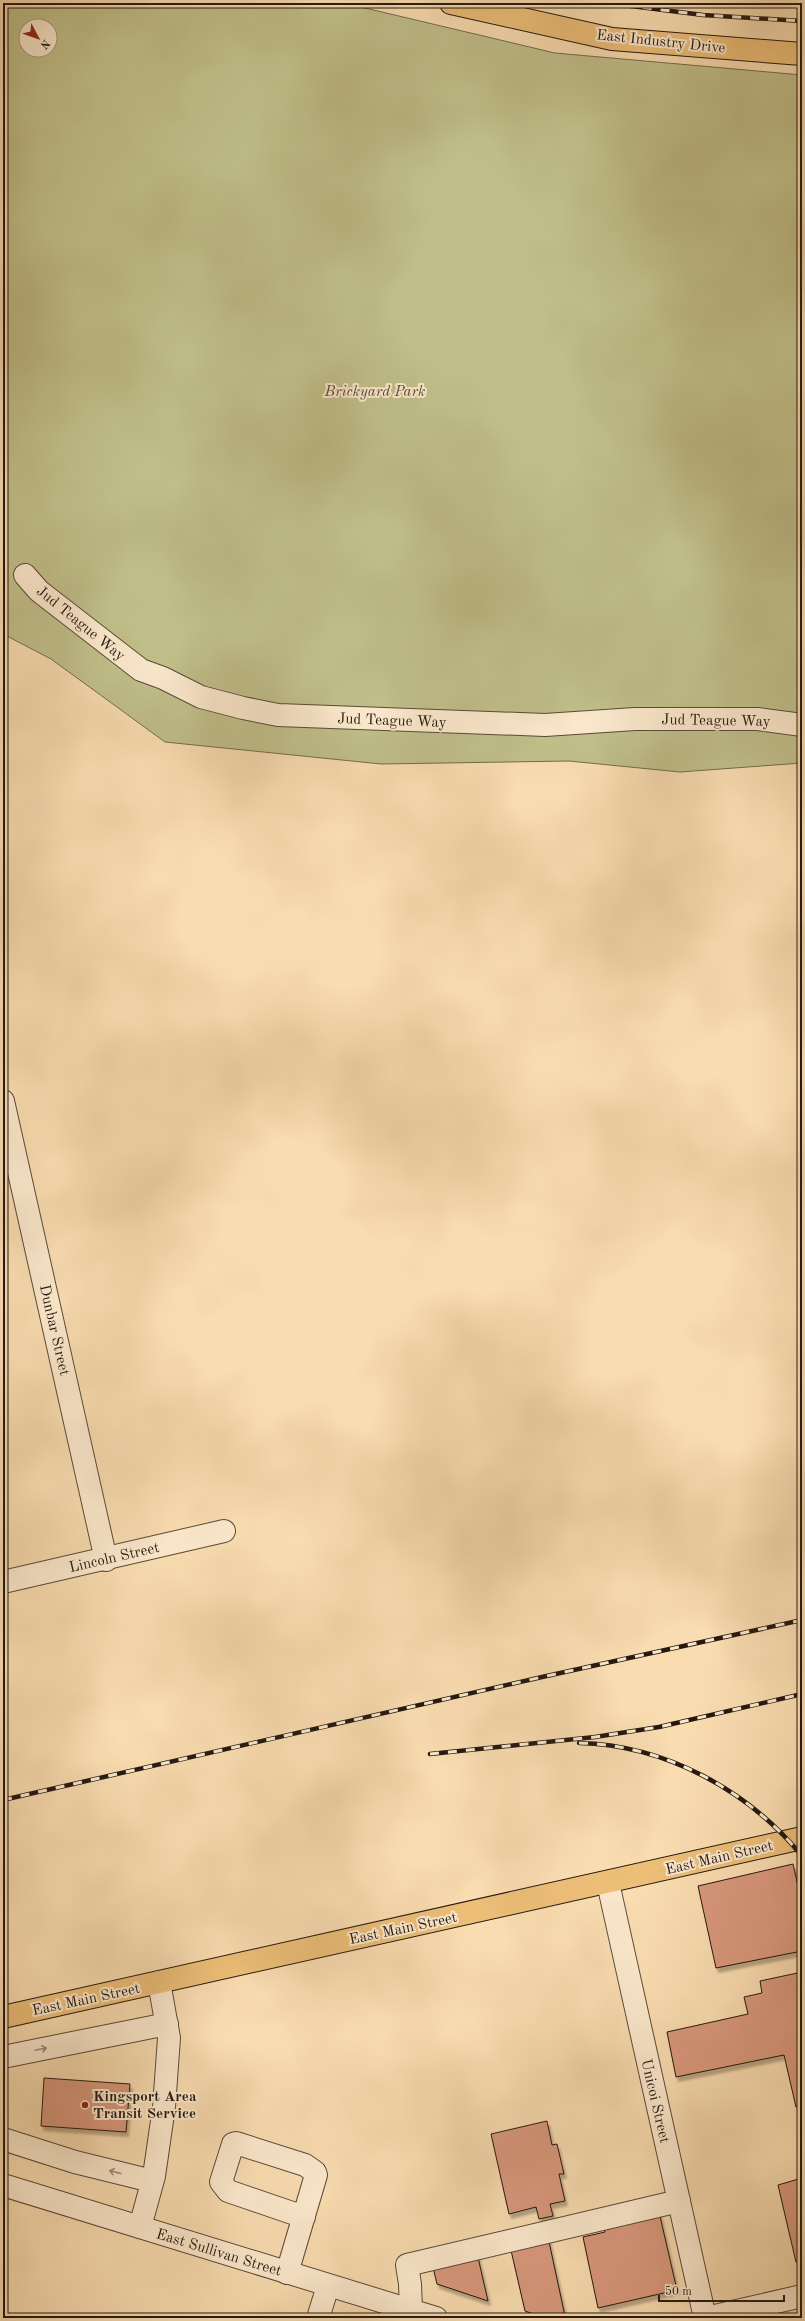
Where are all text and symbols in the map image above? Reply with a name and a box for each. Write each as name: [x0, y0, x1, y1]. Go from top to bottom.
north arrow: [18, 18, 58, 58]
street label: East Industry Drive: [596, 28, 726, 57]
text: N: [37, 37, 51, 51]
park label: Brickyard Park: [324, 385, 425, 400]
street label: Jud Teague Way: [33, 584, 127, 664]
street label: Jud Teague Way: [337, 712, 447, 731]
street label: Jud Teague Way: [661, 713, 771, 730]
street label: Dunbar Street: [36, 1283, 71, 1377]
street label: Lincoln Street: [68, 1541, 161, 1576]
street label: East Main Street: [664, 1839, 775, 1878]
street label: East Main Street: [348, 1911, 459, 1948]
street label: East Main Street: [31, 1982, 142, 2019]
one-way arrow: [34, 2045, 47, 2053]
street label: Unicoi Street: [638, 2058, 672, 2145]
place label: Kingsport Area Transit Service: [93, 2090, 197, 2122]
marker: Kingsport Area Transit Service: [80, 2100, 90, 2110]
one-way arrow: [108, 2167, 121, 2175]
street label: East Sullivan Street: [154, 2227, 283, 2280]
scale bar: [659, 2277, 784, 2303]
text: 50 m: [665, 2285, 692, 2298]

